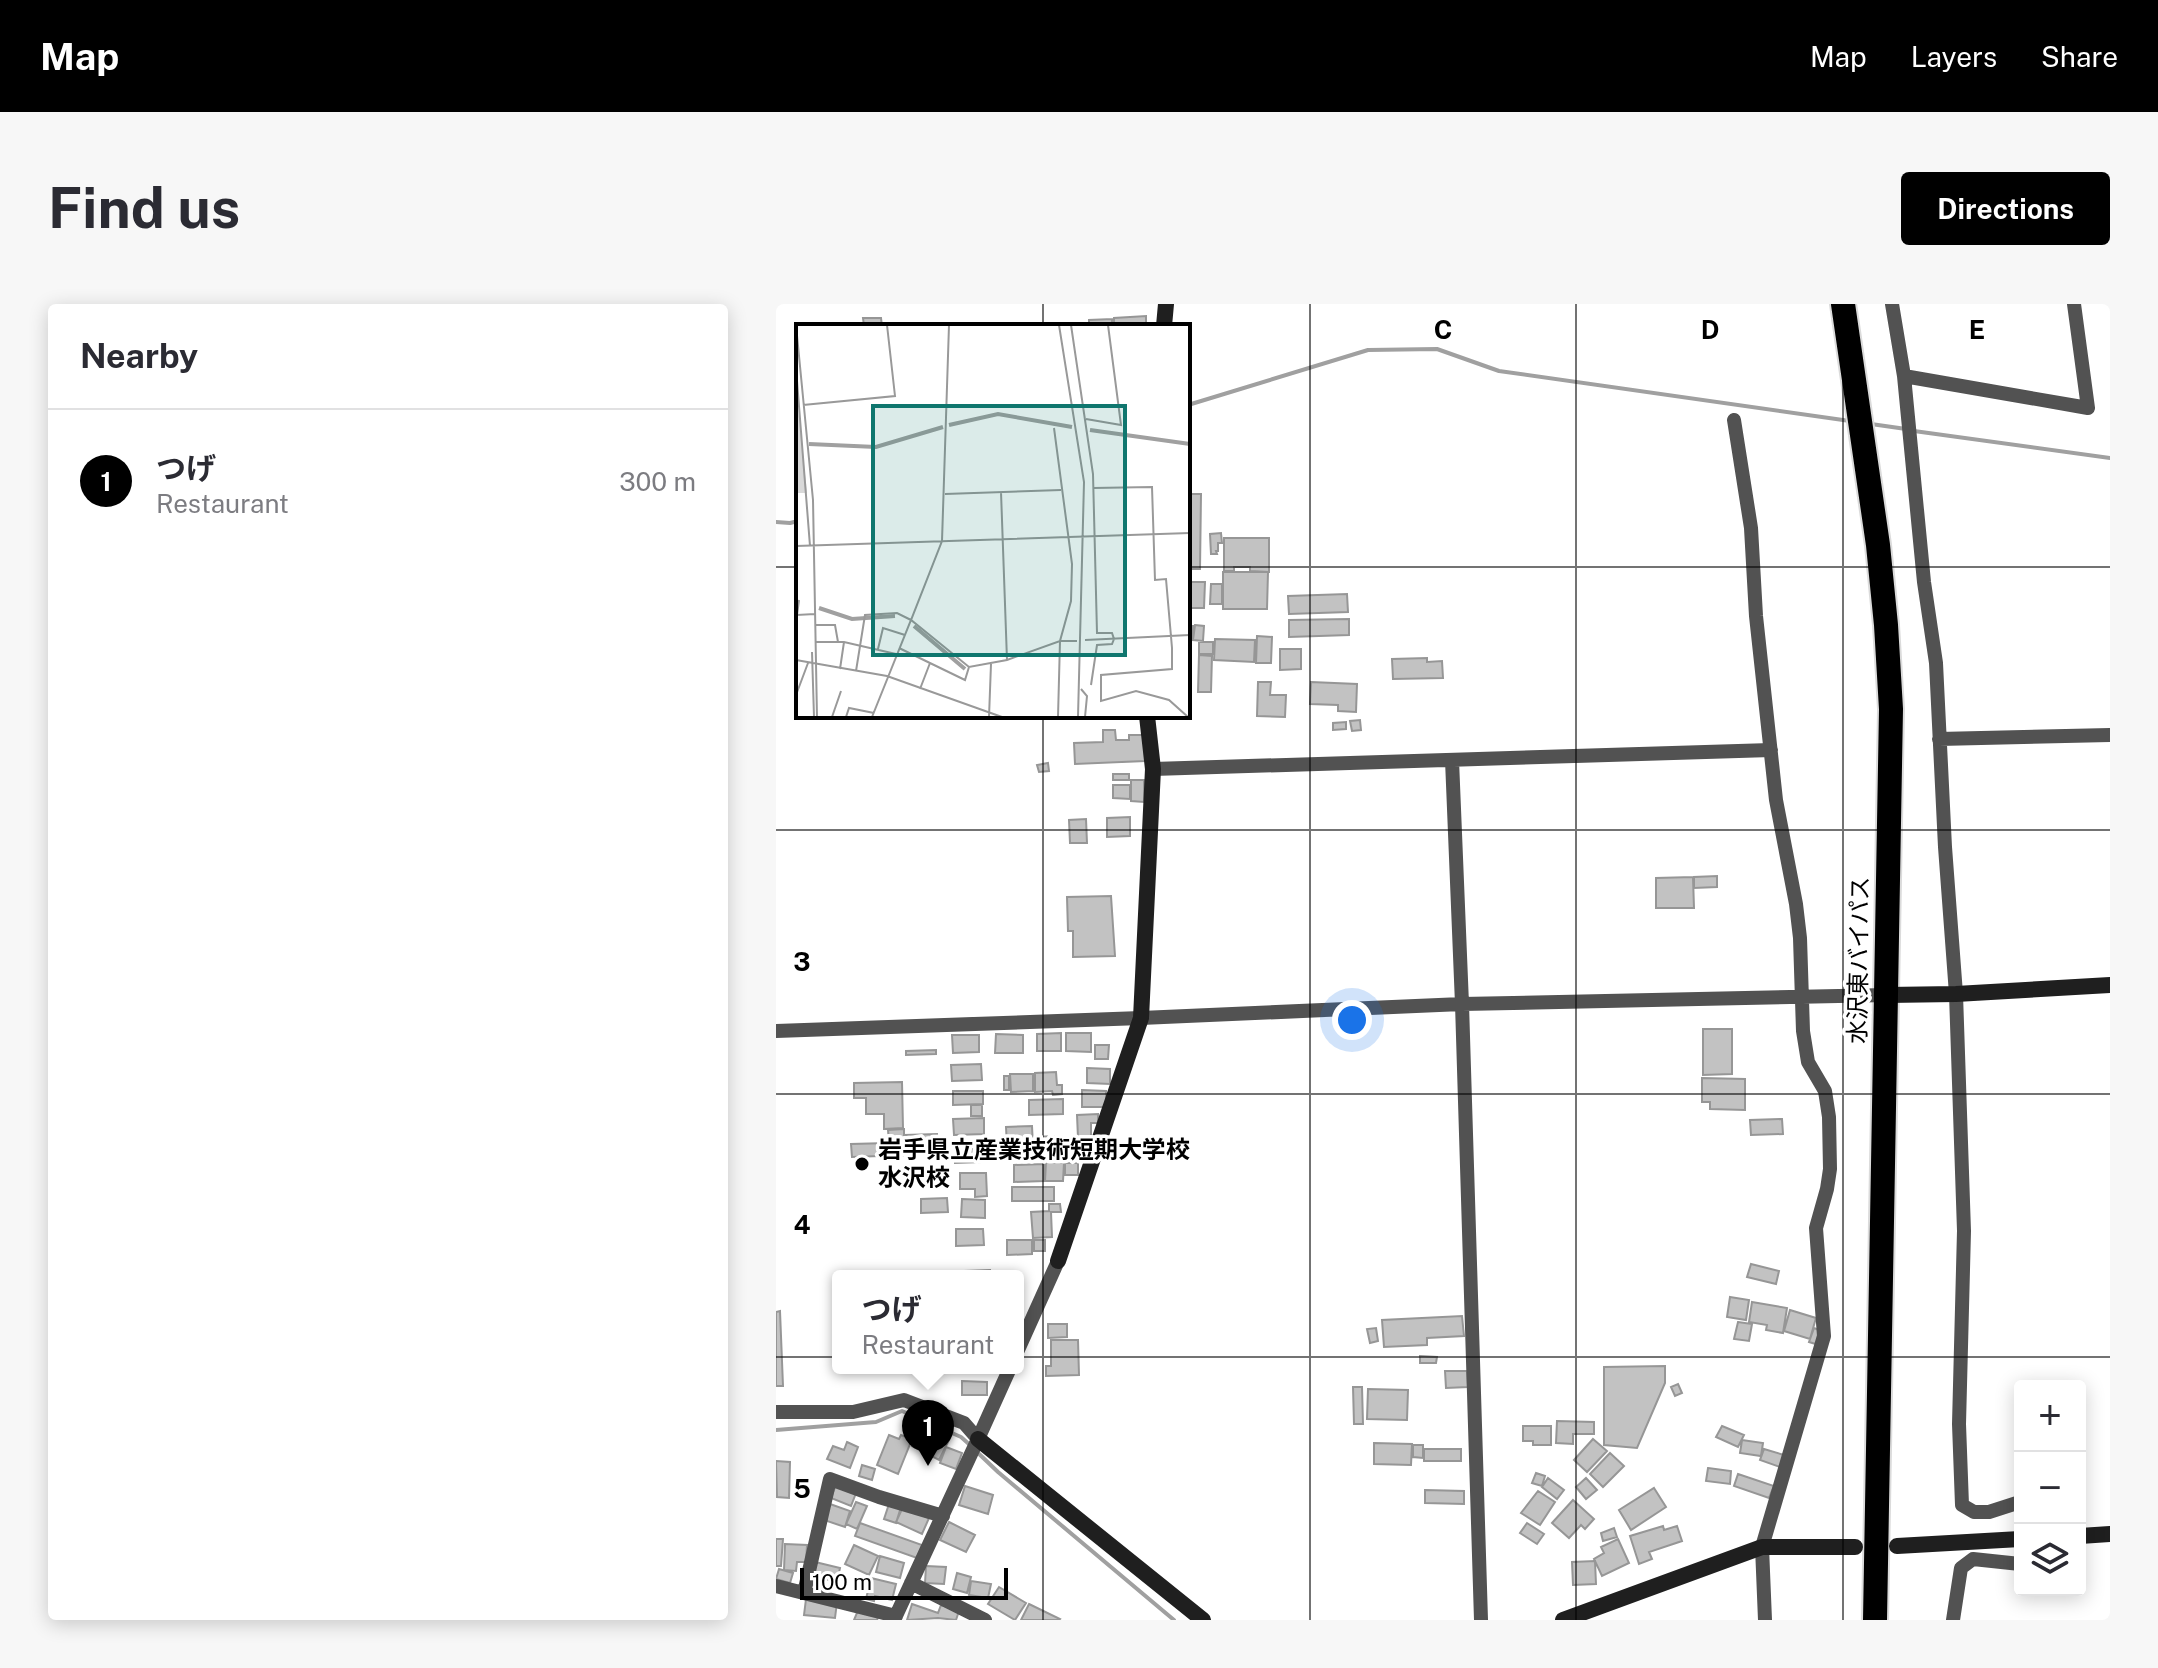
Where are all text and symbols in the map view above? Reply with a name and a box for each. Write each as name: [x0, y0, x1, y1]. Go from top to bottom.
text: Map: [40, 34, 119, 79]
text: Map: [1810, 40, 1867, 73]
text: Layers: [1911, 40, 1997, 73]
text: Share: [2041, 40, 2118, 73]
button: Directions: [1901, 172, 2110, 245]
text: Find us: [48, 175, 240, 241]
text: C: [1434, 314, 1452, 345]
text: D: [1701, 314, 1719, 345]
text: E: [1969, 314, 1985, 345]
inset map: [796, 324, 1190, 718]
text: Nearby: [80, 336, 198, 376]
text: つげ: [156, 450, 216, 486]
text: 1: [100, 466, 112, 497]
text: 300 m: [619, 466, 696, 497]
text: Restaurant: [156, 488, 289, 519]
street label: 水沢東バイパス: [1843, 876, 1873, 1044]
text: 3: [793, 946, 811, 977]
your location: [1332, 1000, 1372, 1040]
place label: 岩手県立産業技術短期大学校 水沢校: [878, 1135, 1190, 1191]
marker: 岩手県立産業技術短期大学校 水沢校: [853, 1155, 871, 1173]
text: 4: [793, 1209, 811, 1240]
popup: [832, 1270, 1024, 1374]
text: つげ: [862, 1291, 922, 1327]
text: Restaurant: [862, 1329, 994, 1360]
map controls: [2014, 1380, 2086, 1596]
button: +: [2014, 1380, 2086, 1452]
pin: 1: [902, 1400, 954, 1466]
button: −: [2014, 1452, 2086, 1524]
text: 5: [793, 1473, 811, 1504]
button: layers: [2014, 1524, 2086, 1596]
scale bar: [800, 1564, 1008, 1600]
text: 100 m: [812, 1569, 872, 1595]

